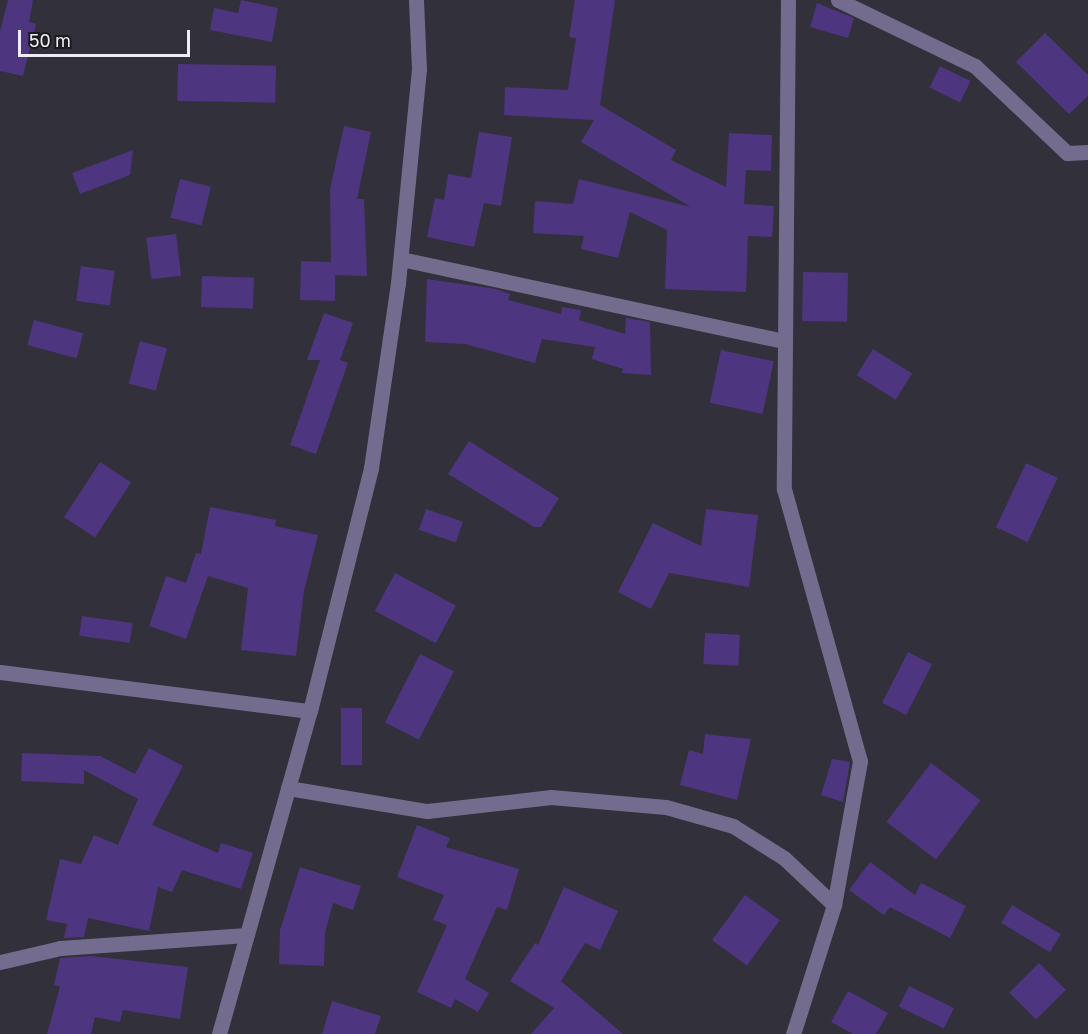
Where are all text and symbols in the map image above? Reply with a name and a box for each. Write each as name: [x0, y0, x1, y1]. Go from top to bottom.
scale bar: [21, 18, 194, 56]
text: 50 m: [29, 29, 71, 51]

